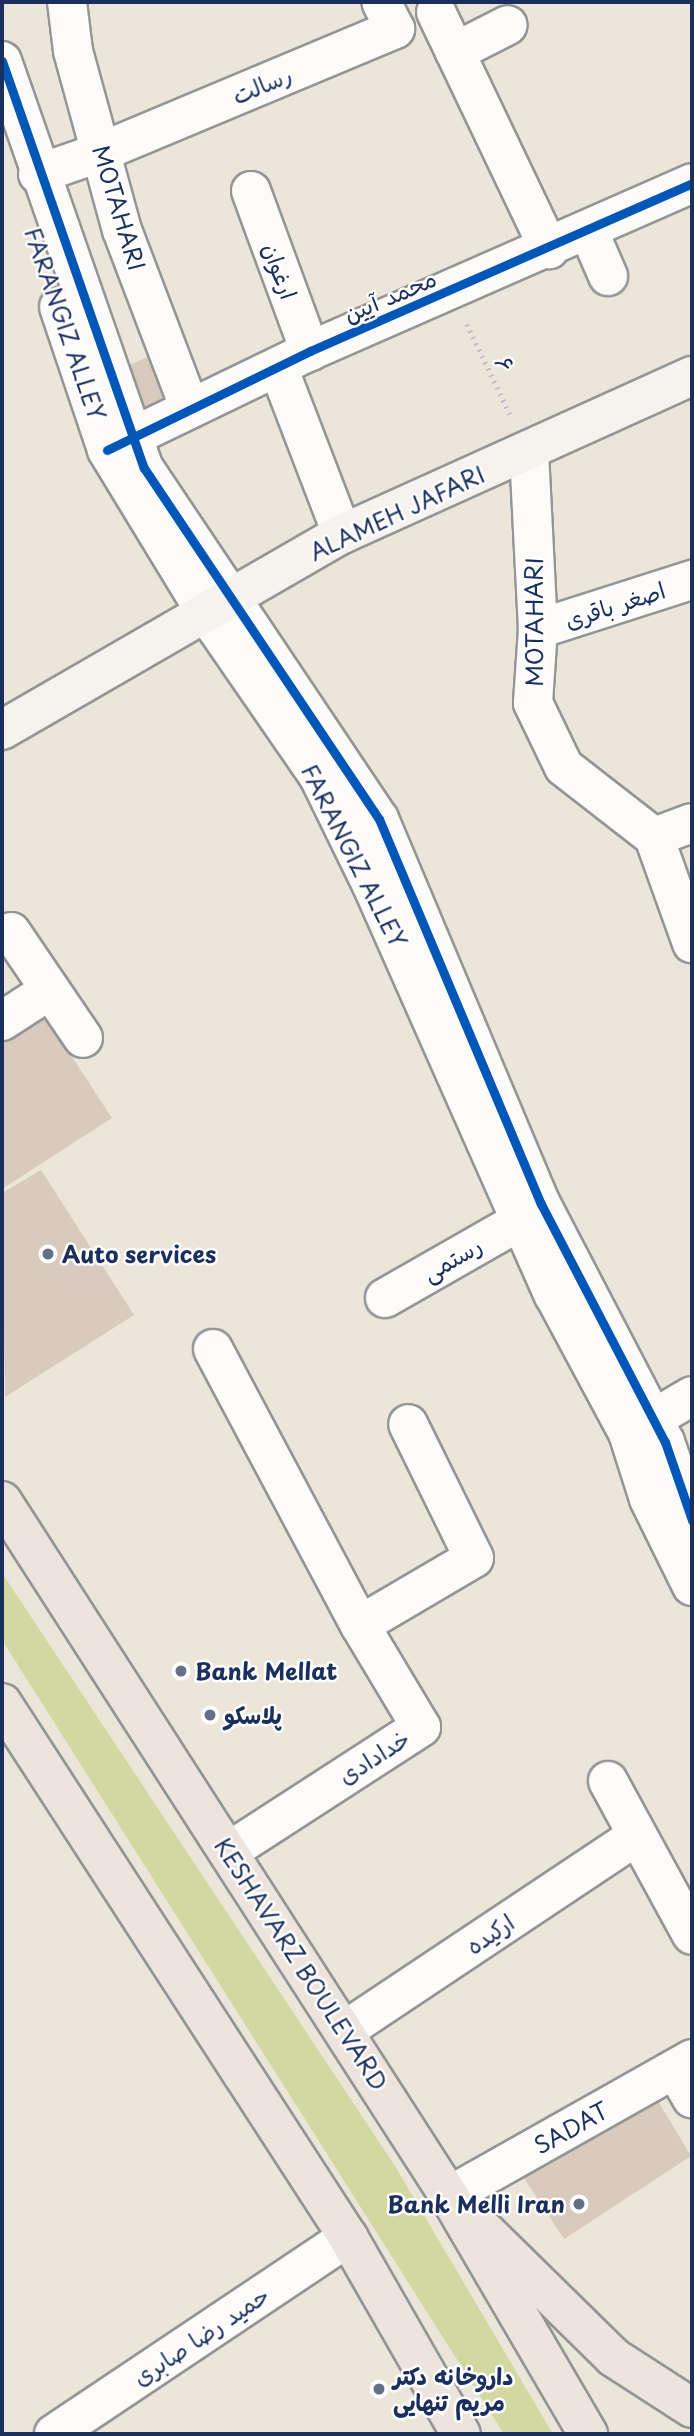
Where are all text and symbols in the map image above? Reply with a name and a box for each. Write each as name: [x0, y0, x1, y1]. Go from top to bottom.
street label: رسالت: [228, 60, 296, 110]
street label: MOTAHARI: [87, 142, 151, 274]
street label: FARANGIZ ALLEY: [19, 223, 111, 425]
street label: ارغوان: [257, 239, 303, 303]
street label: محمد آیین: [339, 264, 441, 328]
street label: ۶: [490, 352, 520, 376]
street label: ALAMEH JAFARI: [304, 460, 490, 566]
street label: MOTAHARI: [520, 557, 548, 687]
street label: اصغر باقری: [561, 576, 669, 634]
street label: FARANGIZ ALLEY: [296, 759, 412, 953]
street label: رستمی: [417, 1231, 487, 1287]
place label: Auto services: [62, 1240, 217, 1268]
marker: Auto services: [40, 1246, 56, 1262]
place label: Bank Mellat: [195, 1657, 336, 1685]
marker: Bank Mellat: [173, 1663, 189, 1679]
place label: پلاسکو: [224, 1701, 282, 1729]
marker: پلاسکو: [202, 1707, 218, 1723]
street label: خدادادی: [333, 1724, 415, 1790]
street label: KESHAVARZ BOULEVARD: [209, 1833, 393, 2095]
street label: ارکیده: [461, 1908, 519, 1960]
street label: SADAT: [529, 2096, 613, 2160]
place label: Bank Melli Iran: [387, 2190, 565, 2218]
marker: Bank Melli Iran: [571, 2196, 587, 2212]
street label: حمید رضا صابری: [128, 2280, 274, 2392]
place label: داروخانه دکتر مریم تنهایی: [393, 2362, 513, 2416]
marker: داروخانه دکتر مریم تنهایی: [371, 2381, 387, 2397]

